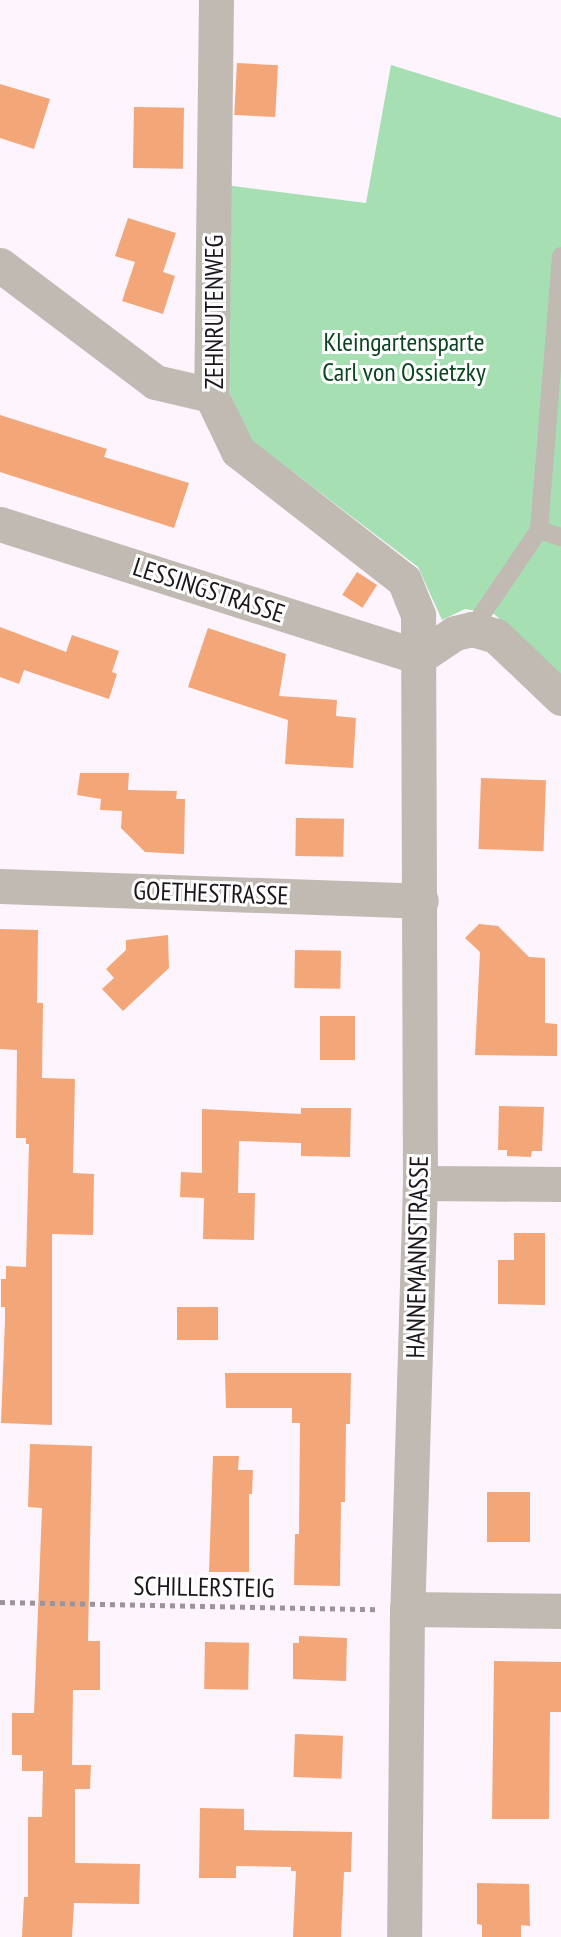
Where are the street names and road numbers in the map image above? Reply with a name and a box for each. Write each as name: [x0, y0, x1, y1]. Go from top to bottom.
street label: ZEHNRUTENWEG: [198, 235, 230, 389]
street label: LESSINGSTRASSE: [129, 551, 289, 629]
street label: GOETHESTRASSE: [133, 875, 289, 911]
street label: HANNEMANNSTRASSE: [400, 1155, 434, 1359]
street label: SCHILLERSTEIG: [133, 1570, 275, 1604]

